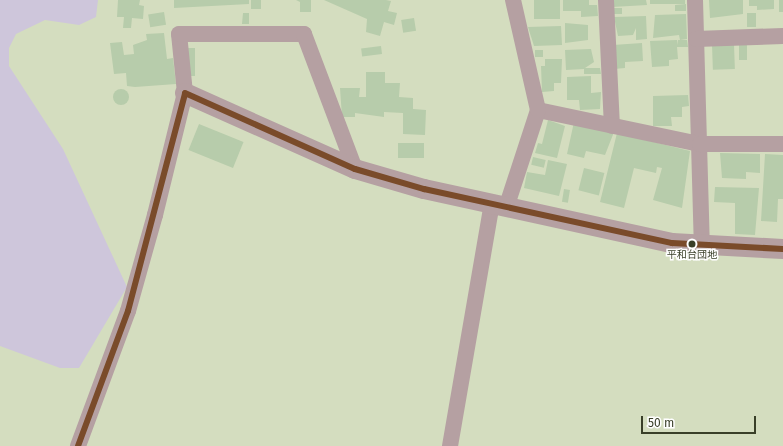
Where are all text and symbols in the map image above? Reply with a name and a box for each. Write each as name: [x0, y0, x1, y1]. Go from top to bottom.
marker: 平和台団地: [687, 239, 697, 249]
place label: 平和台団地: [667, 250, 717, 262]
scale bar: [643, 408, 758, 434]
text: 50 m: [648, 416, 674, 430]

